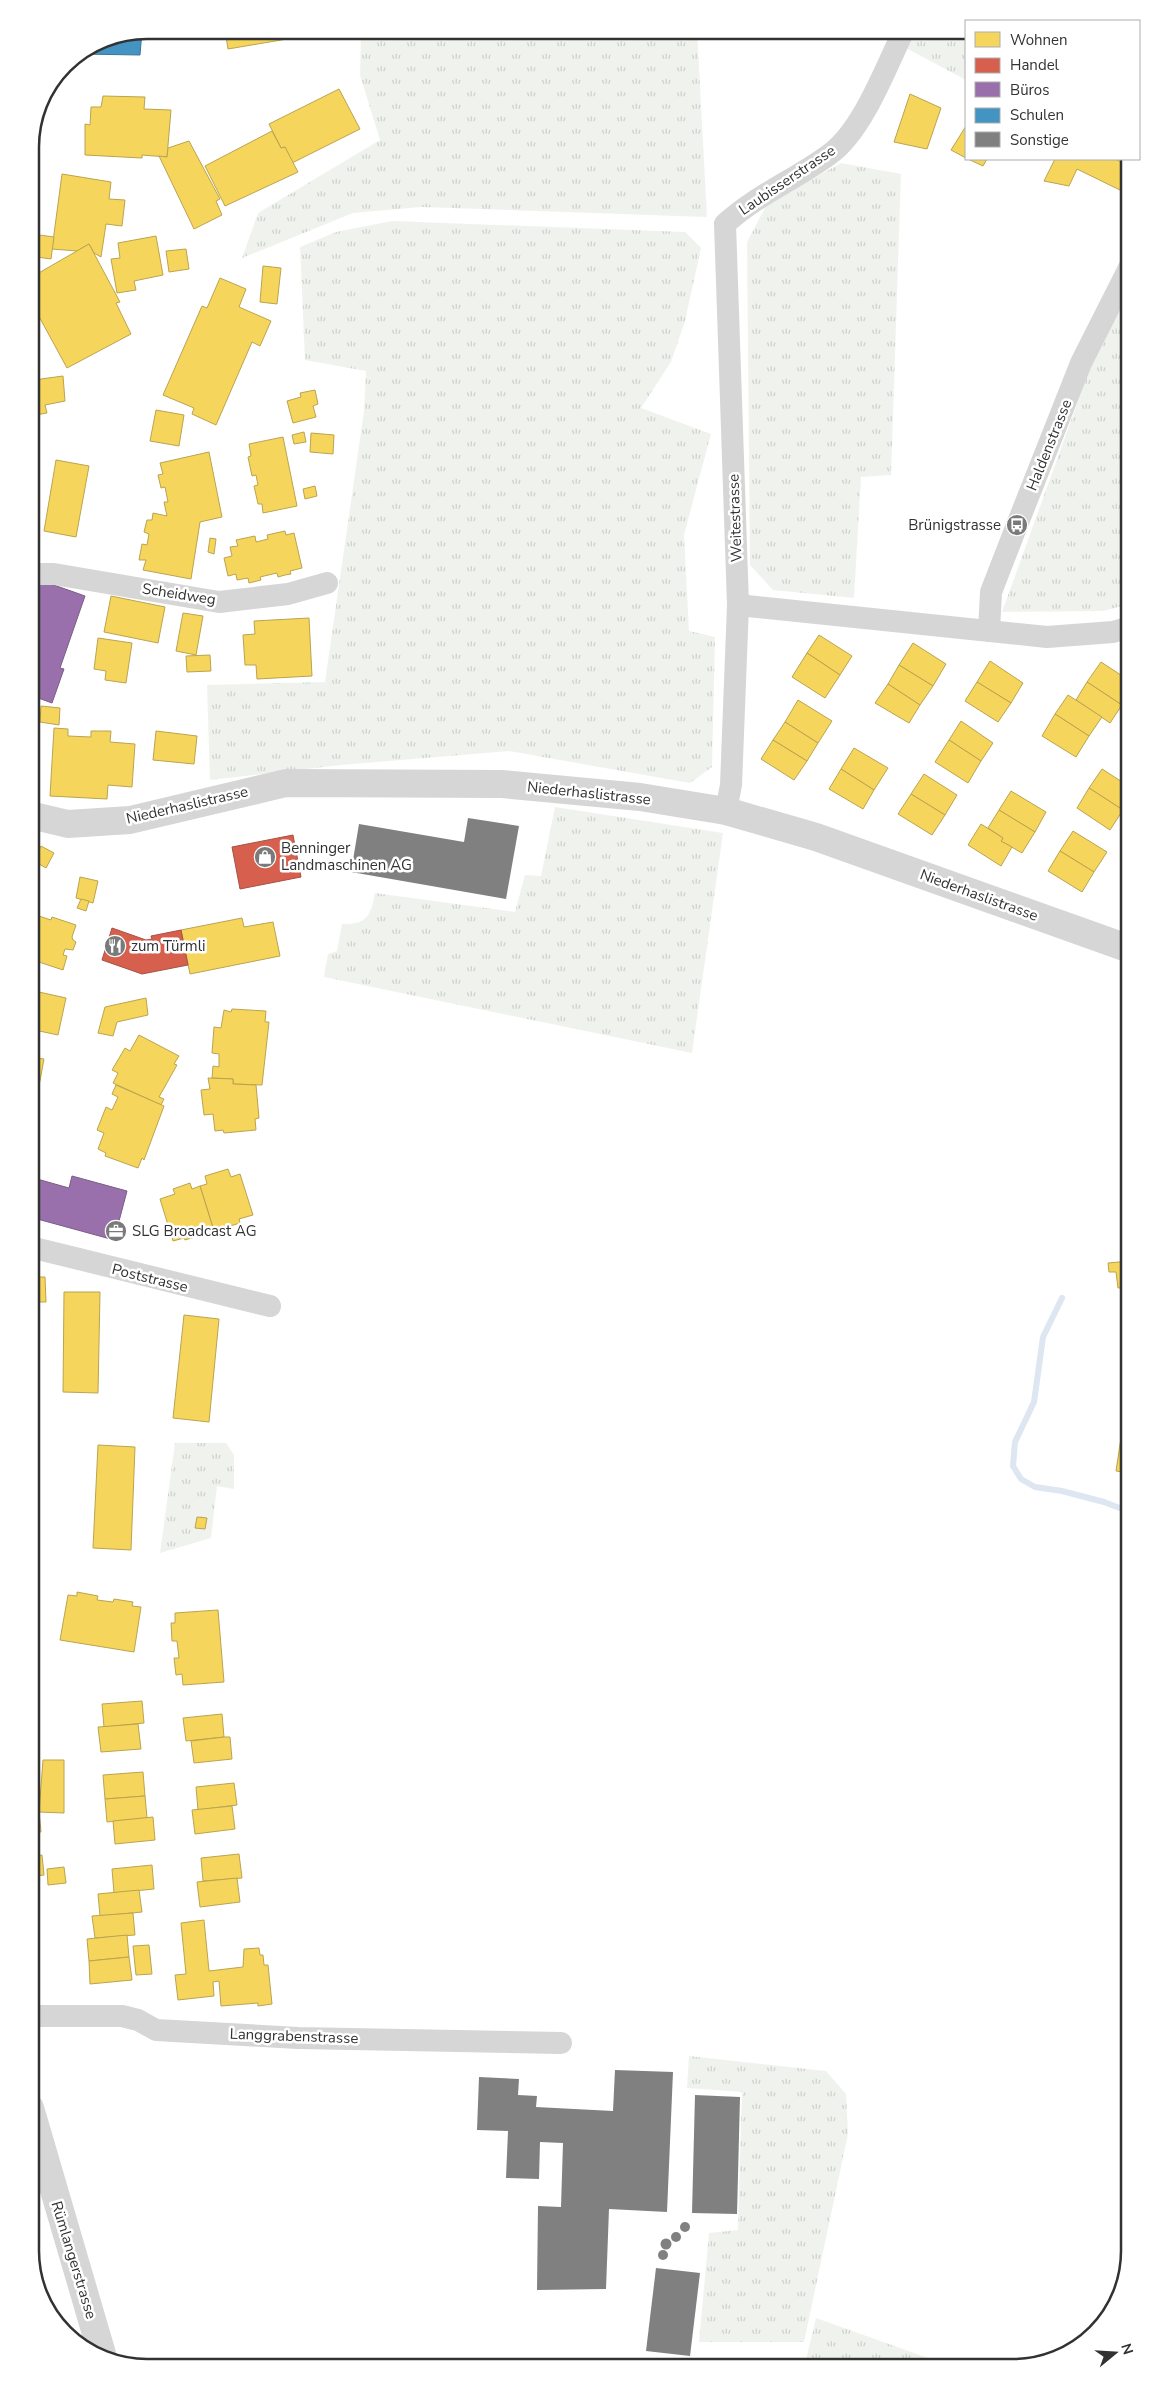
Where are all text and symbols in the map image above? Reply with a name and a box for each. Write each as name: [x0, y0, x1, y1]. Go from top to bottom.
legend: [965, 20, 1140, 160]
text: Wohnen: [1010, 30, 1068, 50]
text: Handel: [1010, 55, 1060, 75]
text: Büros: [1010, 80, 1049, 100]
text: Schulen: [1010, 105, 1064, 125]
text: Sonstige: [1010, 130, 1069, 150]
street label: Laubisserstrasse: [735, 140, 839, 220]
street label: Haldenstrasse: [1022, 396, 1076, 494]
street label: Weitestrasse: [723, 474, 747, 562]
bus stop icon: Brünigstrasse: [1005, 513, 1029, 537]
place label: Brünigstrasse: [908, 515, 1001, 535]
street label: Scheidweg: [141, 578, 217, 610]
street label: Niederhaslistrasse: [526, 777, 652, 809]
street label: Niederhaslistrasse: [124, 781, 250, 829]
place label: Benninger Landmaschinen AG: [281, 838, 412, 875]
shop icon: Benninger Landmaschinen AG: [253, 845, 277, 869]
street label: Niederhaslistrasse: [917, 864, 1041, 926]
restaurant icon: zum Türmli: [103, 934, 127, 958]
place label: zum Türmli: [131, 936, 206, 956]
office icon: SLG Broadcast AG: [104, 1219, 128, 1243]
place label: SLG Broadcast AG: [132, 1221, 257, 1241]
street label: Poststrasse: [110, 1259, 190, 1297]
street label: Langgrabenstrasse: [229, 2024, 359, 2048]
street label: Rümlangerstrasse: [47, 2199, 101, 2321]
north arrow: [1090, 2328, 1140, 2378]
text: N: [1116, 2341, 1138, 2357]

